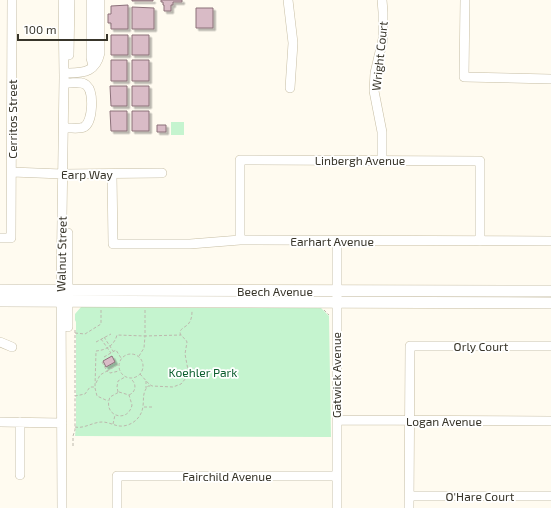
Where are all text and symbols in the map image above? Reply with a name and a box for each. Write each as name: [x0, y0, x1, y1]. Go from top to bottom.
scale bar: [18, 16, 107, 42]
street label: Wright Court: [368, 20, 390, 91]
text: 100 m: [24, 22, 56, 36]
street label: Cerritos Street: [5, 79, 19, 159]
street label: Linbergh Avenue: [315, 153, 405, 167]
street label: Earp Way: [61, 167, 114, 181]
street label: Walnut Street: [53, 216, 69, 292]
street label: Earhart Avenue: [290, 234, 374, 248]
street label: Beech Avenue: [237, 284, 313, 298]
street label: Gatwick Avenue: [329, 332, 343, 418]
street label: Orly Court: [454, 339, 509, 353]
park label: Koehler Park: [169, 365, 237, 379]
street label: Logan Avenue: [406, 414, 482, 428]
street label: Fairchild Avenue: [182, 469, 272, 483]
street label: O'Hare Court: [446, 489, 515, 503]

